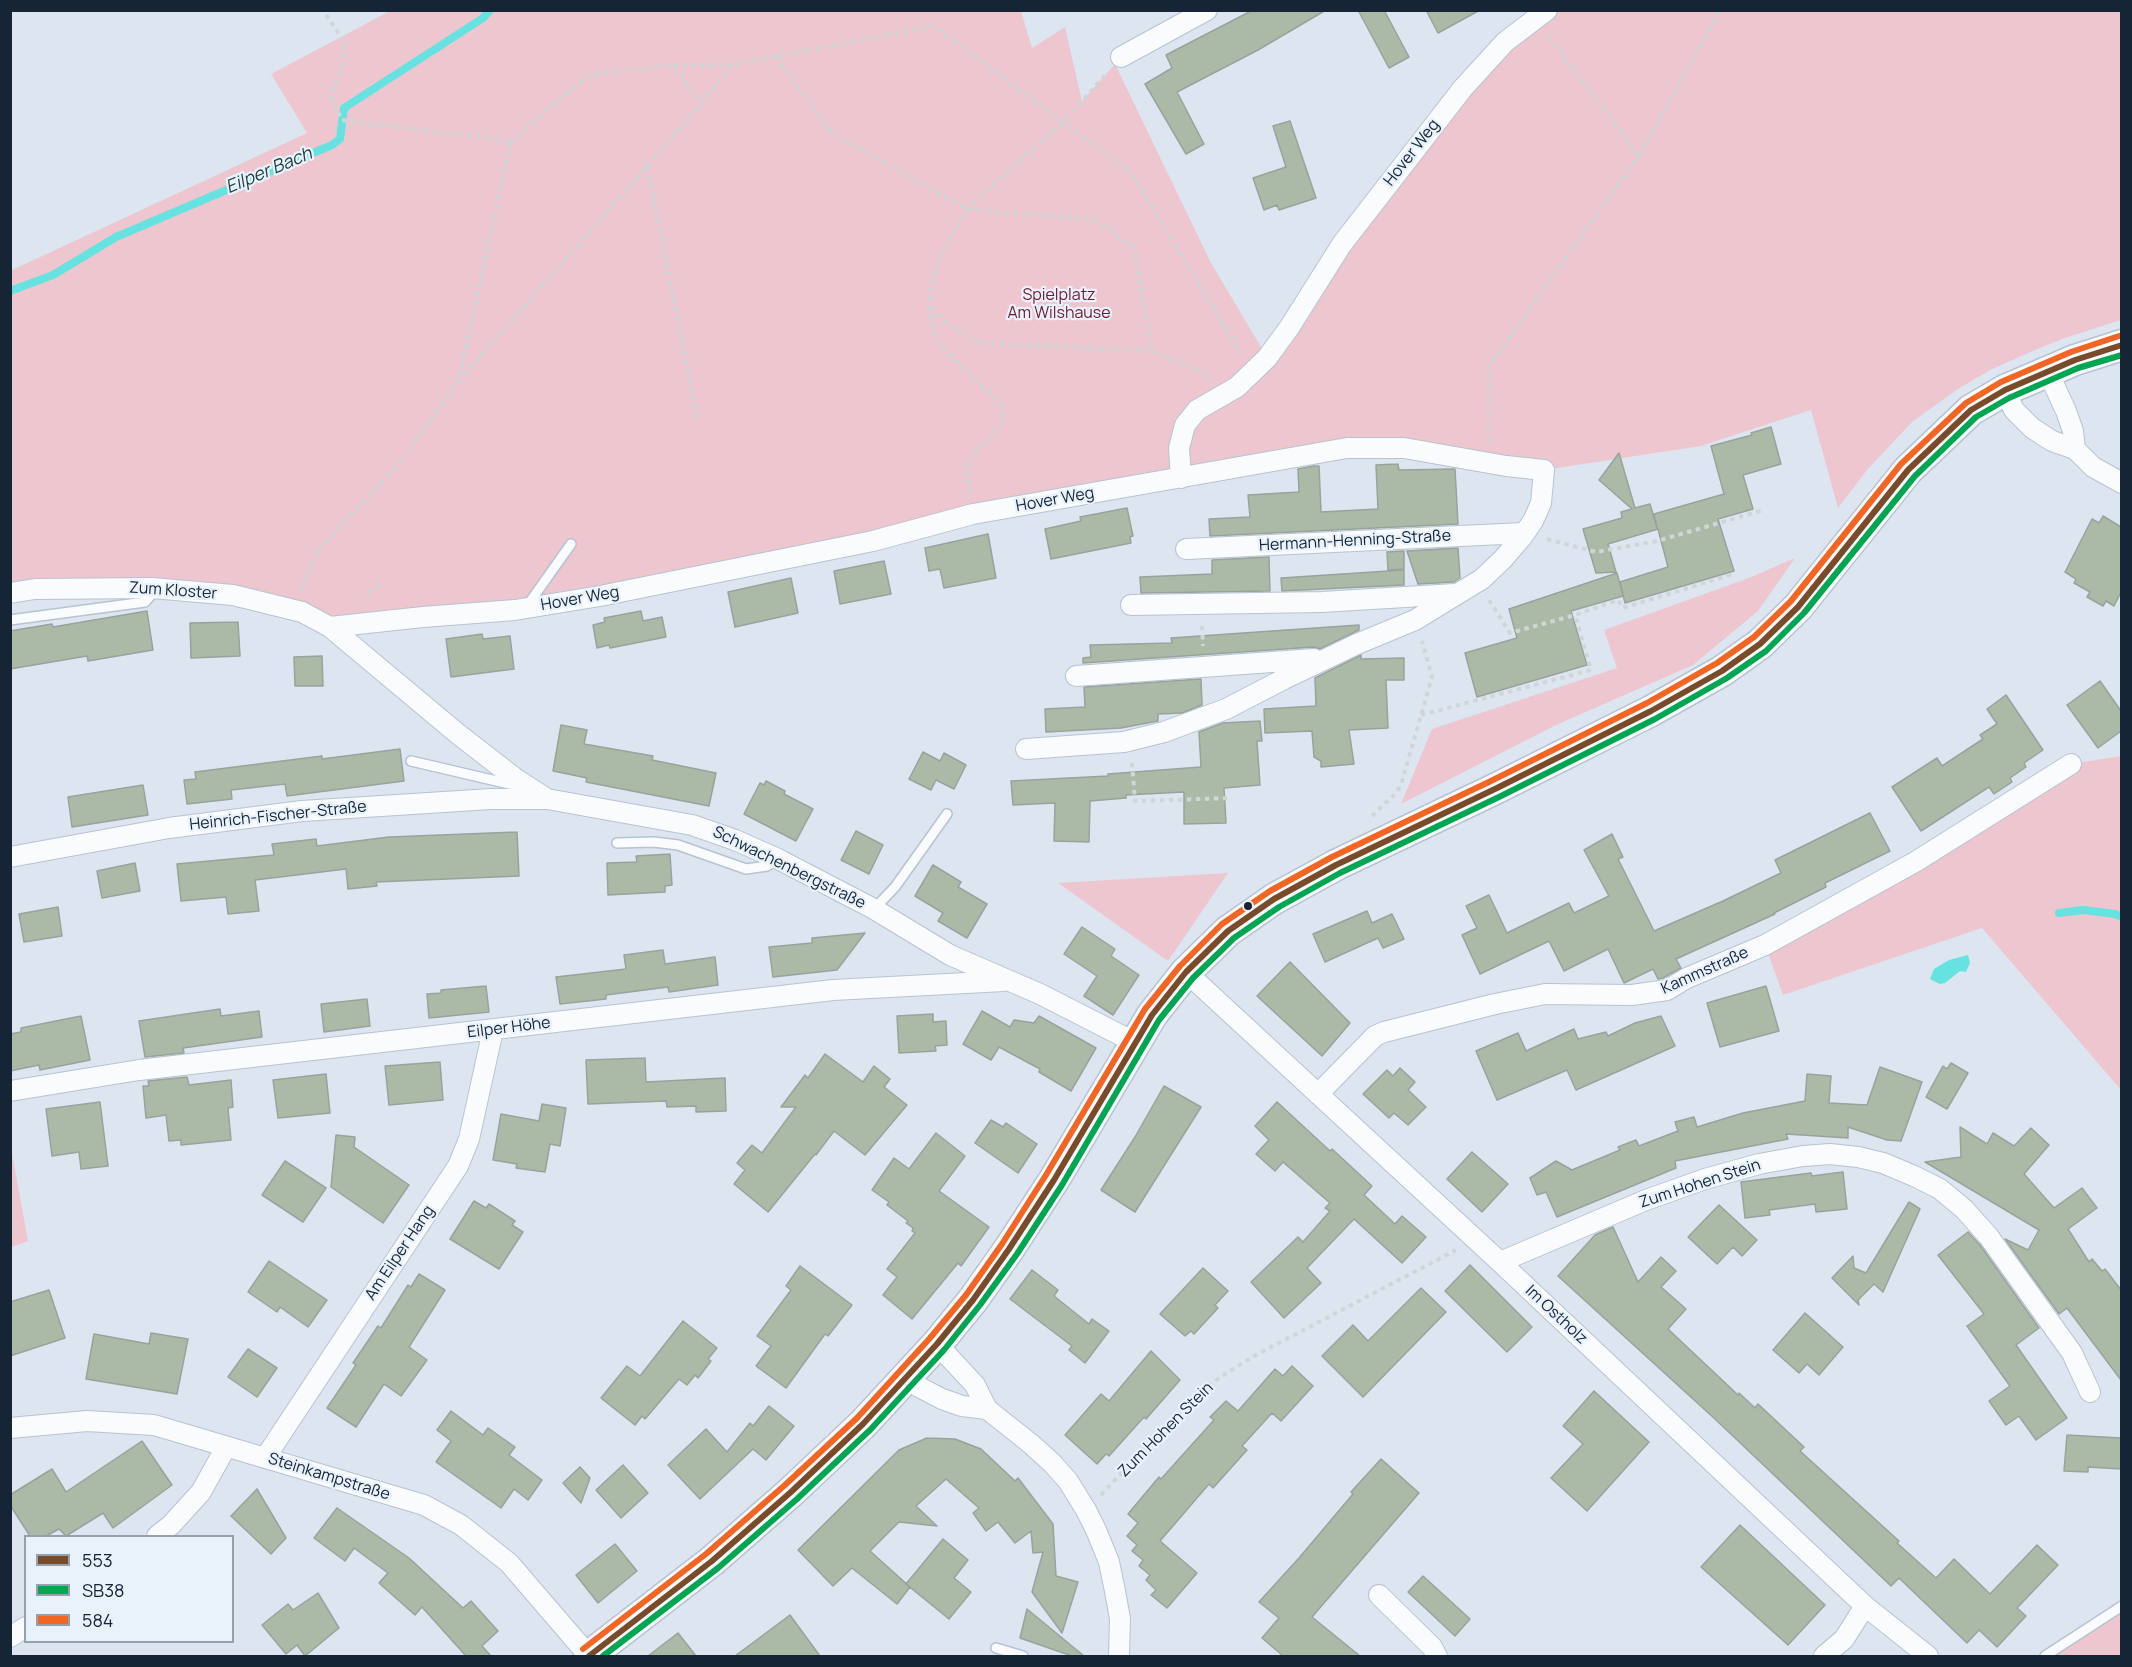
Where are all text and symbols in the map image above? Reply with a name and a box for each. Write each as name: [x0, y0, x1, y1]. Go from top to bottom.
street label: Hover Weg: [1380, 116, 1444, 190]
water label: Eilper Bach: [223, 143, 315, 199]
park label: Spielplatz Am Wilshause: [1007, 286, 1111, 324]
street label: Hover Weg: [1014, 484, 1096, 516]
street label: Hermann-Henning-Straße: [1258, 526, 1452, 556]
street label: Zum Kloster: [128, 578, 218, 604]
street label: Hover Weg: [539, 583, 621, 615]
street label: Heinrich-Fischer-Straße: [188, 797, 368, 835]
street label: Schwachenbergstraße: [709, 823, 869, 913]
unlabelled marker: [1242, 900, 1254, 912]
street label: Kammstraße: [1658, 943, 1752, 999]
street label: Eilper Höhe: [466, 1013, 552, 1043]
street label: Zum Hohen Stein: [1637, 1155, 1763, 1213]
street label: Am Eilper Hang: [361, 1202, 439, 1304]
street label: Im Ostholz: [1521, 1281, 1591, 1349]
street label: Zum Hohen Stein: [1115, 1379, 1217, 1481]
street label: Steinkampstraße: [266, 1449, 392, 1505]
legend: [24, 1535, 234, 1643]
text: 553: [82, 1548, 113, 1572]
text: SB38: [82, 1578, 125, 1602]
text: 584: [82, 1608, 113, 1632]

